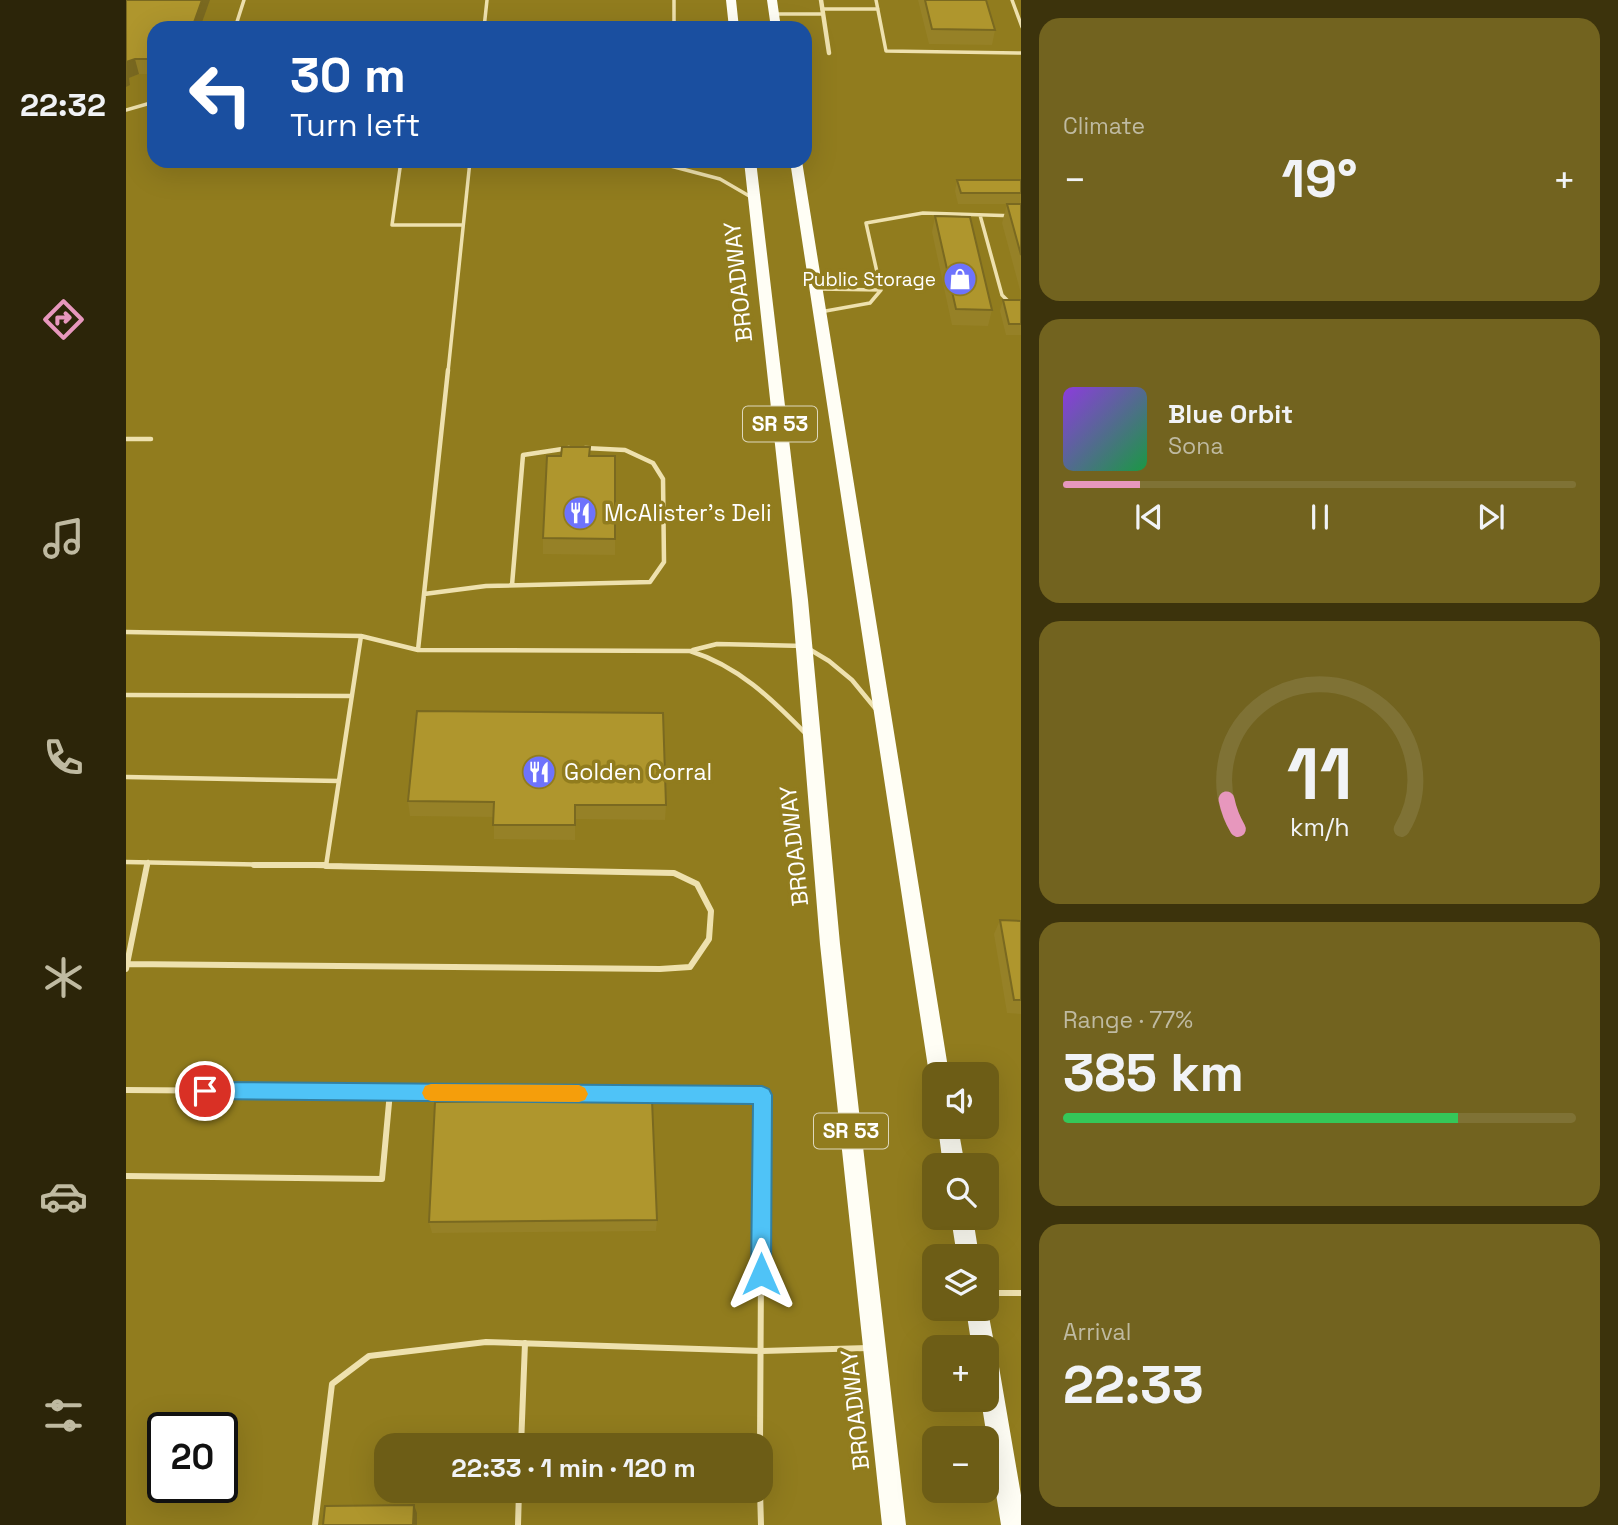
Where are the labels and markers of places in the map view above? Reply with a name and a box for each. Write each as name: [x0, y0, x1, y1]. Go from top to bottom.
shop icon: Public Storage: [941, 260, 979, 298]
place label: Public Storage: [802, 267, 936, 292]
restaurant icon: McAlister's Deli: [561, 494, 599, 532]
place label: McAlister's Deli: [604, 498, 772, 528]
restaurant icon: Golden Corral: [520, 753, 558, 791]
place label: Golden Corral: [564, 757, 712, 787]
pin: [175, 1061, 235, 1121]

